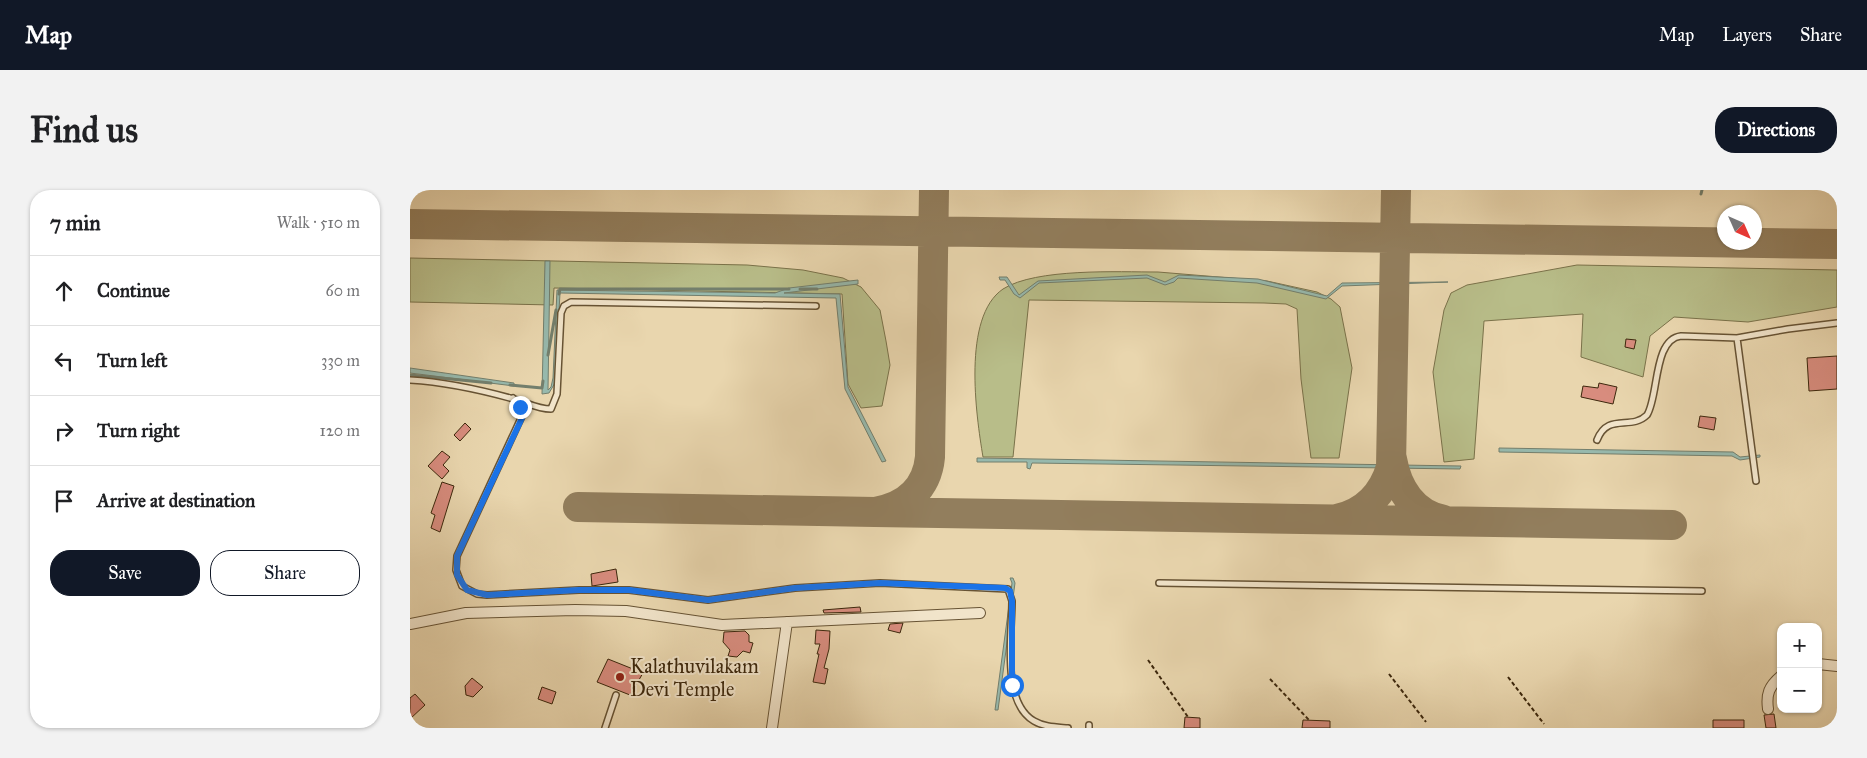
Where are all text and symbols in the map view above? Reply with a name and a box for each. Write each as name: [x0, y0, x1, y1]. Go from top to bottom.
text: Map: [25, 20, 72, 50]
text: Map: [1659, 24, 1694, 46]
text: Layers: [1722, 24, 1772, 46]
text: Share: [1800, 24, 1842, 46]
button: Directions: [1715, 107, 1837, 153]
text: Find us: [30, 109, 138, 152]
north arrow: [1717, 205, 1762, 250]
text: 7 min: [50, 210, 101, 236]
text: Walk · 510 m: [277, 213, 360, 232]
icon: ahead: [50, 277, 78, 305]
text: Continue: [97, 279, 170, 302]
text: 60 m: [326, 281, 360, 300]
icon: left: [50, 347, 78, 375]
text: Turn left: [97, 349, 167, 372]
text: 330 m: [321, 351, 360, 370]
route end: [509, 396, 532, 419]
icon: right: [50, 417, 78, 445]
text: Turn right: [97, 419, 180, 442]
text: 120 m: [320, 421, 360, 440]
icon: arrive: [50, 487, 78, 515]
text: Arrive at destination: [97, 489, 255, 512]
button: Save: [50, 550, 200, 596]
button: Share: [210, 550, 360, 596]
map controls: [1777, 623, 1822, 713]
button: +: [1777, 623, 1822, 668]
place label: Kalathuvilakam Devi Temple: [630, 654, 759, 701]
button: −: [1777, 668, 1822, 713]
marker: Kalathuvilakam Devi Temple: [614, 671, 626, 683]
route start: [1001, 674, 1024, 697]

